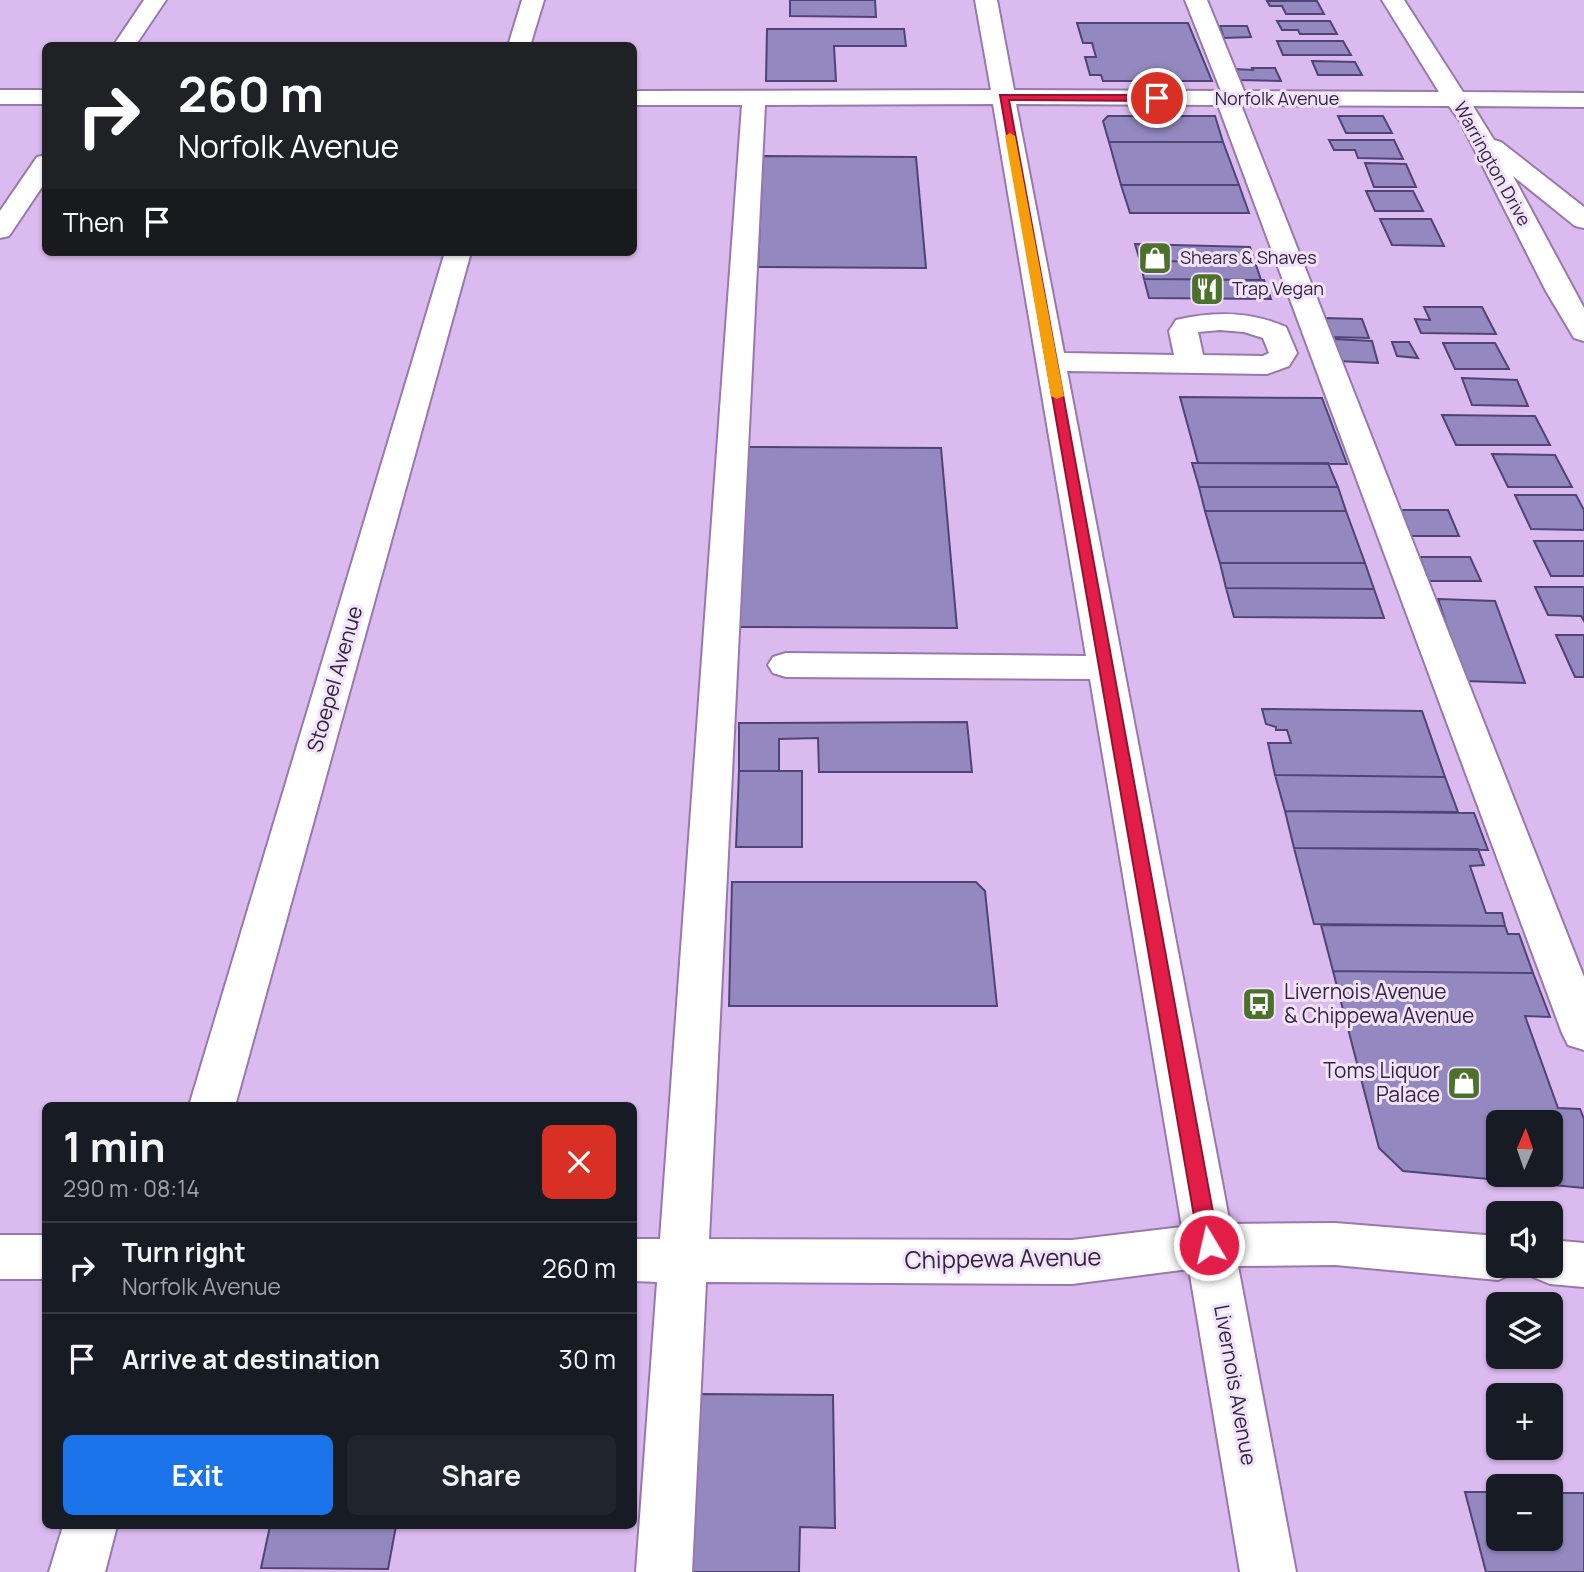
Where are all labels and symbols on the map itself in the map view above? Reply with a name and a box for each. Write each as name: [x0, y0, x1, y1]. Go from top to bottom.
pin: [1127, 68, 1187, 128]
street label: Norfolk Avenue: [1215, 86, 1339, 110]
street label: Warrington Drive: [1449, 97, 1537, 230]
shop icon: Shears & Shaves: [1136, 239, 1174, 277]
place label: Shears & Shaves: [1180, 245, 1317, 269]
restaurant icon: Trap Vegan: [1188, 270, 1226, 308]
place label: Trap Vegan: [1232, 276, 1324, 300]
street label: Stoepel Avenue: [300, 602, 368, 755]
place label: Livernois Avenue & Chippewa Avenue: [1284, 977, 1474, 1029]
bus stop icon: Livernois Avenue & Chippewa Avenue: [1240, 985, 1278, 1023]
place label: Toms Liquor Palace: [1323, 1056, 1440, 1108]
shop icon: Toms Liquor Palace: [1445, 1064, 1483, 1102]
north arrow: [1486, 1110, 1563, 1186]
position arrow: [1172, 1208, 1246, 1282]
street label: Chippewa Avenue: [904, 1239, 1102, 1276]
street label: Livernois Avenue: [1208, 1302, 1264, 1467]

